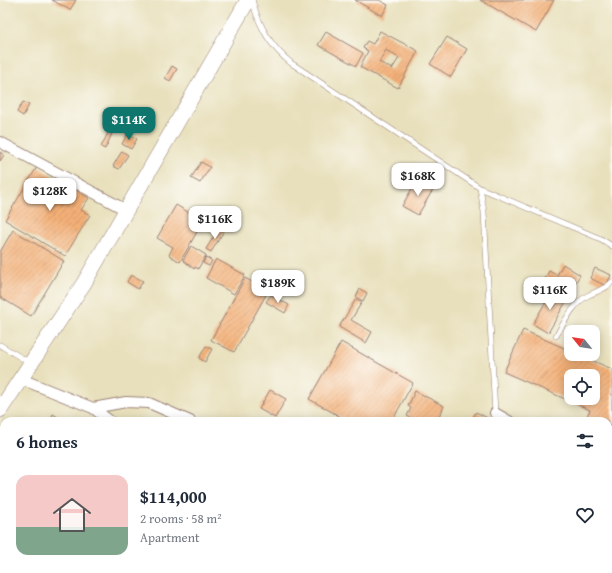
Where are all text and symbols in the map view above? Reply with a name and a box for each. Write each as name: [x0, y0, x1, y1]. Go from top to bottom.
pin: $114K: [101, 107, 157, 141]
text: $114K: [111, 110, 147, 129]
pin: $168K: [390, 163, 446, 197]
text: $168K: [400, 166, 436, 185]
pin: $128K: [22, 178, 78, 212]
text: $128K: [32, 181, 68, 200]
pin: $116K: [187, 206, 243, 240]
text: $116K: [197, 209, 233, 228]
pin: $189K: [250, 270, 306, 304]
text: $189K: [260, 273, 296, 292]
pin: $116K: [522, 277, 578, 311]
text: $116K: [532, 280, 568, 299]
north arrow: [564, 325, 600, 361]
map controls: [564, 325, 600, 405]
button: locate: [564, 369, 600, 405]
text: 6 homes: [16, 429, 78, 454]
icon: filters: [574, 430, 596, 452]
text: $114,000: [140, 484, 206, 509]
icon: home: [48, 491, 96, 539]
icon: heart: [574, 504, 596, 526]
text: 2 rooms · 58 m²: [140, 509, 222, 528]
text: Apartment: [140, 528, 200, 547]

